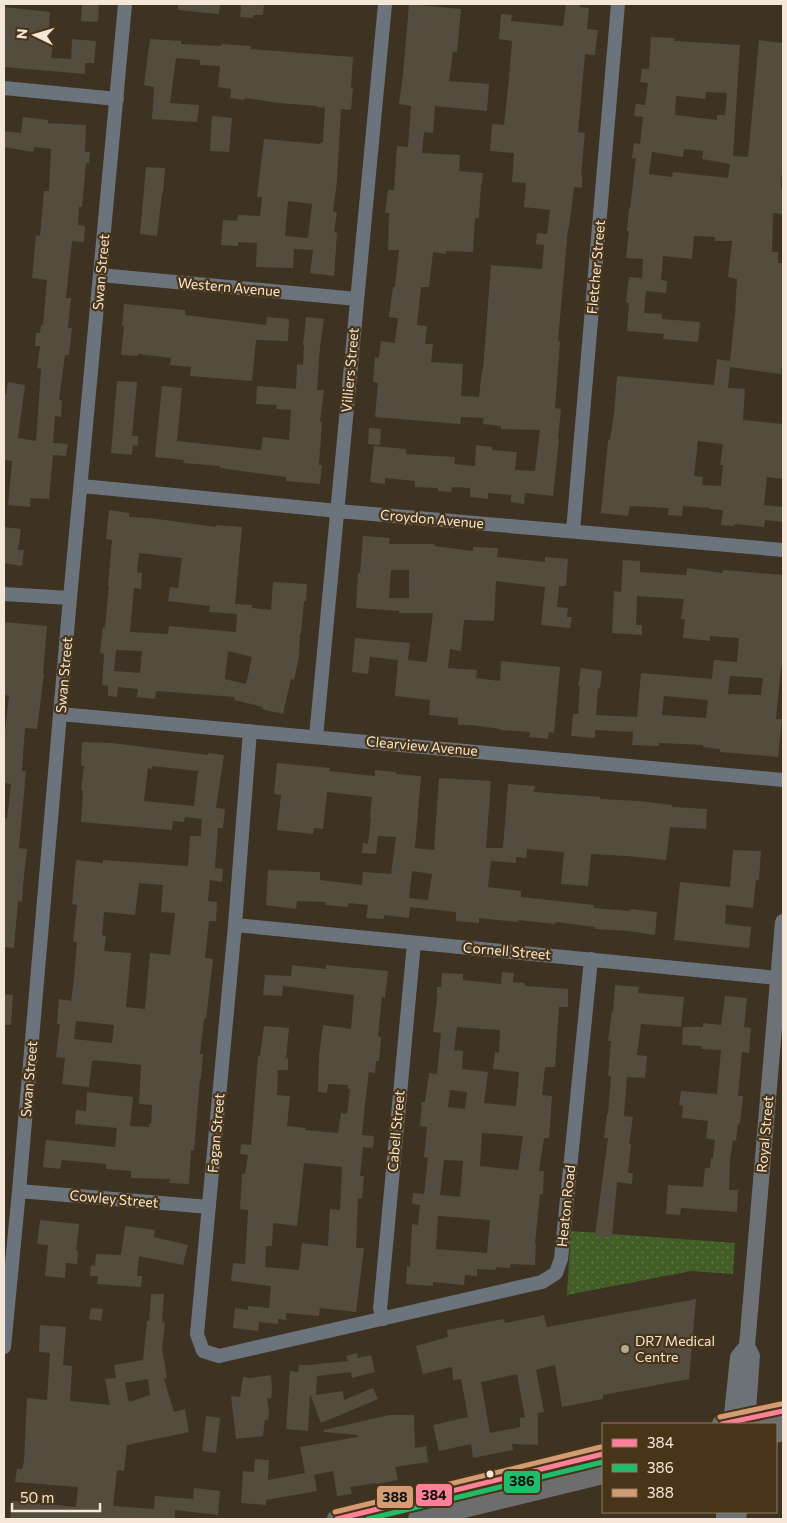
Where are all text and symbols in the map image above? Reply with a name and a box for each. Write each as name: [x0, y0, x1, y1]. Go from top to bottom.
north arrow: [10, 10, 60, 60]
text: N: [13, 28, 30, 40]
street label: Fletcher Street: [583, 219, 608, 315]
street label: Swan Street: [89, 233, 112, 311]
street label: Western Avenue: [177, 274, 281, 299]
street label: Villiers Street: [337, 326, 362, 413]
street label: Croydon Avenue: [380, 506, 485, 531]
street label: Swan Street: [52, 636, 75, 714]
street label: Clearview Avenue: [366, 732, 479, 759]
street label: Cornell Street: [462, 938, 552, 963]
street label: Swan Street: [17, 1040, 40, 1118]
street label: Cabell Street: [383, 1089, 408, 1173]
street label: Fagan Street: [204, 1092, 227, 1174]
street label: Royal Street: [753, 1094, 776, 1173]
street label: Heaton Road: [553, 1164, 578, 1248]
street label: Cowley Street: [69, 1186, 159, 1211]
place label: DR7 Medical Centre: [635, 1332, 715, 1365]
marker: DR7 Medical Centre: [619, 1343, 631, 1355]
legend: [602, 1423, 777, 1513]
text: 384: [647, 1433, 674, 1451]
text: 386: [647, 1458, 674, 1476]
unlabelled marker: [485, 1469, 495, 1479]
line badge: 386: [503, 1470, 541, 1494]
text: 386: [509, 1472, 535, 1489]
scale bar: [12, 1480, 100, 1512]
line badge: 384: [415, 1483, 453, 1507]
text: 388: [647, 1483, 674, 1501]
line badge: 388: [376, 1485, 414, 1509]
text: 384: [421, 1486, 447, 1503]
text: 50 m: [20, 1488, 54, 1506]
text: 388: [382, 1488, 408, 1505]

